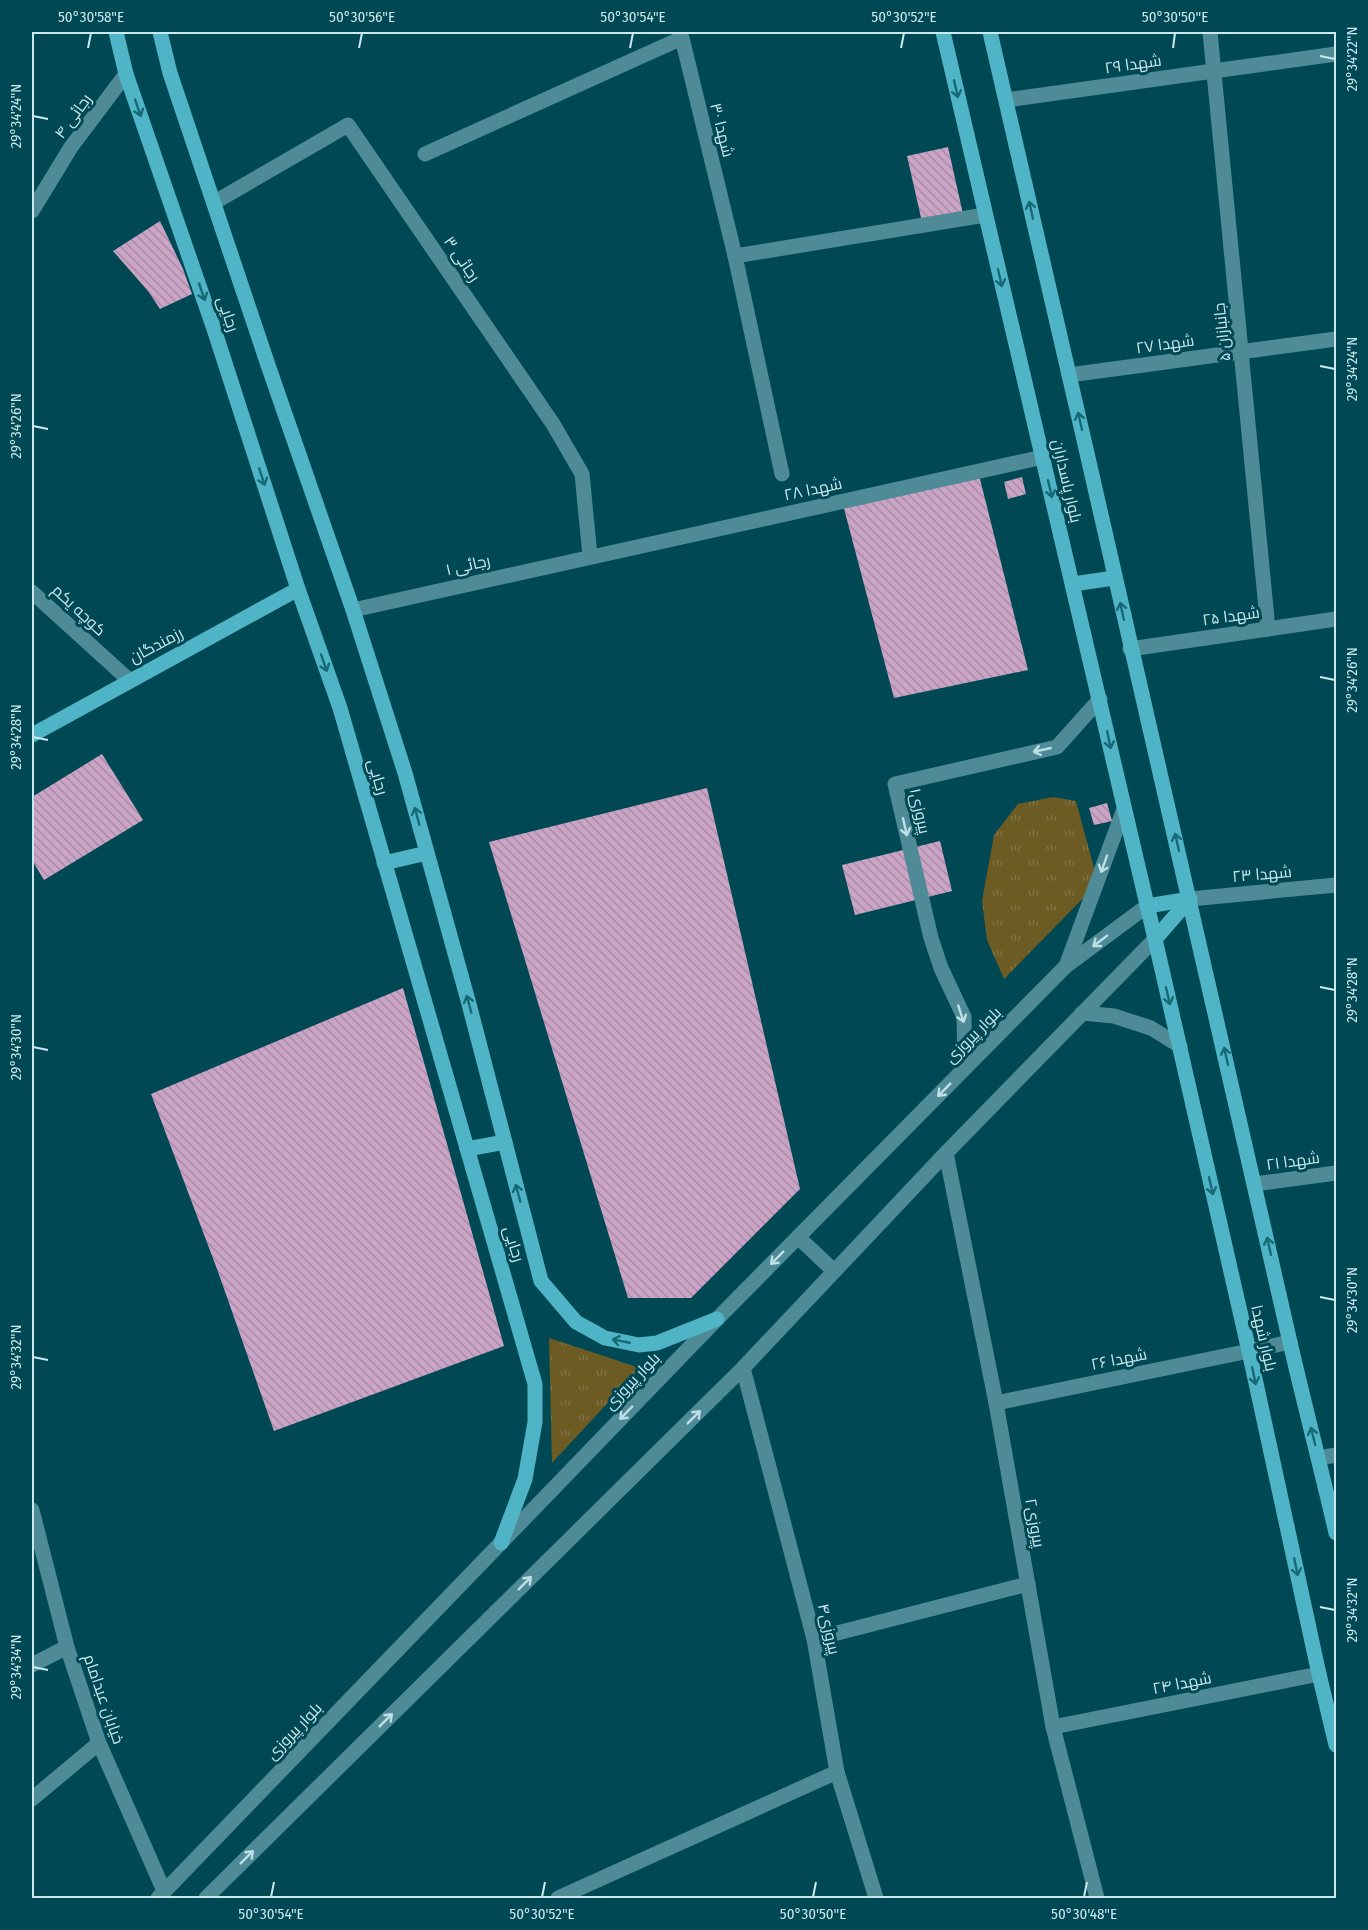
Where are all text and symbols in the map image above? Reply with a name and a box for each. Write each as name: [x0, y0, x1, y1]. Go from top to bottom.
text: 50°30'58"E: [58, 8, 124, 26]
text: 50°30'56"E: [329, 8, 395, 26]
text: 50°30'54"E: [600, 8, 666, 26]
text: 50°30'52"E: [871, 8, 937, 26]
text: 50°30'50"E: [1142, 8, 1208, 26]
text: 29°34'22"N: [1343, 26, 1361, 92]
street label: شهدا ۲۹: [1103, 51, 1163, 78]
one-way arrow: [951, 78, 962, 98]
text: 29°34'24"N: [7, 84, 25, 148]
street label: رجائی ۴: [50, 90, 96, 143]
one-way arrow: [133, 98, 144, 117]
street label: شهدا ۳۰: [705, 101, 738, 159]
one-way arrow: [1025, 201, 1037, 220]
street label: رجائی ۳: [439, 233, 484, 286]
one-way arrow: [995, 269, 1007, 288]
one-way arrow: [197, 282, 208, 301]
street label: رجایی: [212, 294, 243, 335]
street label: جانبازان ۵: [1209, 302, 1236, 362]
street label: شهدا ۲۷: [1135, 330, 1196, 358]
text: 29°34'24"N: [1343, 337, 1361, 401]
text: 29°34'26"N: [7, 393, 25, 459]
one-way arrow: [1073, 412, 1085, 431]
street label: بلوار پاسداران: [1046, 437, 1086, 525]
one-way arrow: [258, 467, 269, 486]
street label: شهدا ۲۸: [782, 474, 844, 505]
one-way arrow: [1045, 479, 1057, 498]
street label: رجائی ۱: [444, 551, 492, 580]
street label: کوچه یکم: [47, 580, 110, 641]
one-way arrow: [1116, 602, 1127, 622]
street label: شهدا ۲۵: [1201, 603, 1261, 630]
street label: رزمندگان: [126, 623, 187, 668]
text: 29°34'26"N: [1343, 647, 1361, 713]
one-way arrow: [319, 653, 330, 671]
text: 29°34'28"N: [7, 704, 25, 770]
one-way arrow: [1103, 730, 1115, 749]
one-way arrow: [1033, 745, 1052, 757]
street label: رجایی: [363, 757, 392, 797]
street label: پیروزی۱: [904, 786, 935, 837]
one-way arrow: [411, 807, 422, 826]
one-way arrow: [900, 818, 912, 837]
one-way arrow: [1170, 833, 1182, 852]
one-way arrow: [1097, 854, 1108, 873]
street label: شهدا ۲۳: [1231, 862, 1293, 887]
one-way arrow: [1092, 935, 1108, 947]
text: 29°34'28"N: [1343, 957, 1361, 1023]
one-way arrow: [1163, 986, 1174, 1005]
one-way arrow: [463, 995, 474, 1014]
street label: بلوار پیروزی: [941, 1003, 1006, 1068]
one-way arrow: [956, 1004, 967, 1022]
text: 29°34'30"N: [7, 1014, 25, 1080]
one-way arrow: [1219, 1046, 1231, 1065]
one-way arrow: [936, 1082, 951, 1097]
street label: شهدا ۲۱: [1265, 1148, 1321, 1175]
one-way arrow: [1206, 1176, 1218, 1195]
one-way arrow: [512, 1184, 523, 1203]
street label: رجایی: [499, 1224, 528, 1264]
one-way arrow: [1262, 1237, 1274, 1256]
one-way arrow: [770, 1251, 784, 1266]
text: 29°34'30"N: [1343, 1267, 1361, 1333]
street label: بلوار شهدا: [1246, 1303, 1281, 1373]
text: 29°34'32"N: [7, 1324, 25, 1390]
one-way arrow: [612, 1335, 632, 1346]
street label: شهدا ۲۶: [1089, 1344, 1149, 1375]
street label: بلوار پیروزی: [600, 1349, 665, 1415]
one-way arrow: [1249, 1367, 1261, 1386]
one-way arrow: [620, 1405, 634, 1420]
one-way arrow: [686, 1410, 701, 1424]
one-way arrow: [1307, 1426, 1319, 1445]
street label: پیروزی۲: [1019, 1497, 1049, 1550]
one-way arrow: [1290, 1557, 1302, 1576]
one-way arrow: [517, 1576, 532, 1591]
text: 29°34'32"N: [1343, 1577, 1361, 1643]
street label: پیروزی۴: [812, 1602, 844, 1657]
text: 29°34'34"N: [7, 1634, 25, 1700]
street label: خیابان عبدامام: [78, 1652, 128, 1747]
street label: شهدا ۲۴: [1151, 1668, 1213, 1699]
street label: بلوار پیروزی: [262, 1699, 327, 1765]
one-way arrow: [379, 1713, 394, 1728]
one-way arrow: [240, 1850, 255, 1865]
text: 50°30'54"E: [238, 1905, 304, 1923]
text: 50°30'52"E: [509, 1905, 575, 1923]
text: 50°30'50"E: [780, 1905, 846, 1923]
text: 50°30'48"E: [1051, 1905, 1117, 1923]

